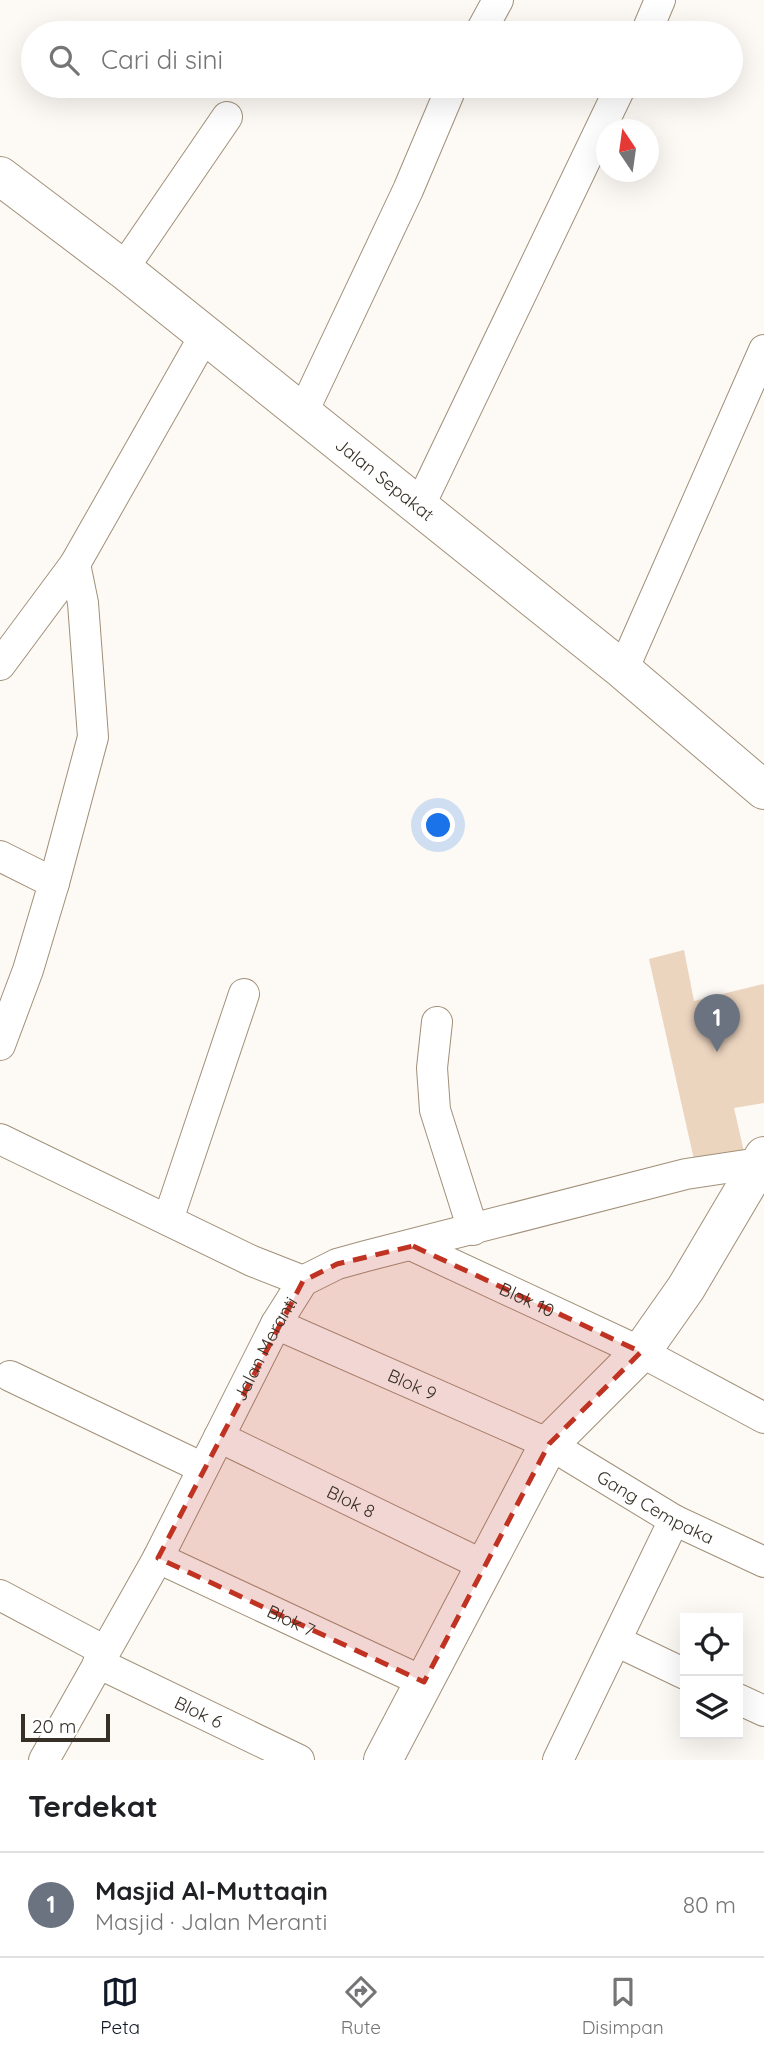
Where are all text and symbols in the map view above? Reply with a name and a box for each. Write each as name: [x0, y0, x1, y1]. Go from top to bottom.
search box: [21, 21, 743, 98]
icon: search: [45, 41, 83, 79]
text: Cari di sini: [101, 43, 223, 76]
north arrow: [596, 119, 659, 182]
street label: Jalan Sepakat: [331, 432, 439, 526]
your location: [421, 808, 455, 842]
pin: 1: [694, 994, 740, 1052]
street label: Blok 10: [496, 1276, 559, 1322]
street label: Jalan Meranti: [228, 1292, 302, 1405]
street label: Blok 9: [384, 1363, 440, 1405]
street label: Gang Cempaka: [593, 1464, 718, 1549]
street label: Blok 8: [323, 1480, 379, 1523]
street label: Blok 7: [264, 1599, 319, 1641]
map controls: [680, 1613, 743, 1739]
button: locate: [680, 1613, 743, 1676]
button: layers: [680, 1676, 743, 1739]
street label: Blok 6: [171, 1690, 227, 1733]
scale bar: [21, 1711, 110, 1743]
text: 20 m: [32, 1714, 76, 1738]
text: Terdekat: [28, 1787, 158, 1825]
text: Masjid Al-Muttaqin: [95, 1874, 328, 1907]
text: 1: [47, 1890, 55, 1919]
text: 80 m: [683, 1890, 736, 1919]
text: Masjid · Jalan Meranti: [95, 1907, 327, 1936]
tab: Peta: [100, 1973, 140, 2039]
tab: Rute: [341, 1973, 381, 2039]
tab: Disimpan: [582, 1973, 664, 2039]

